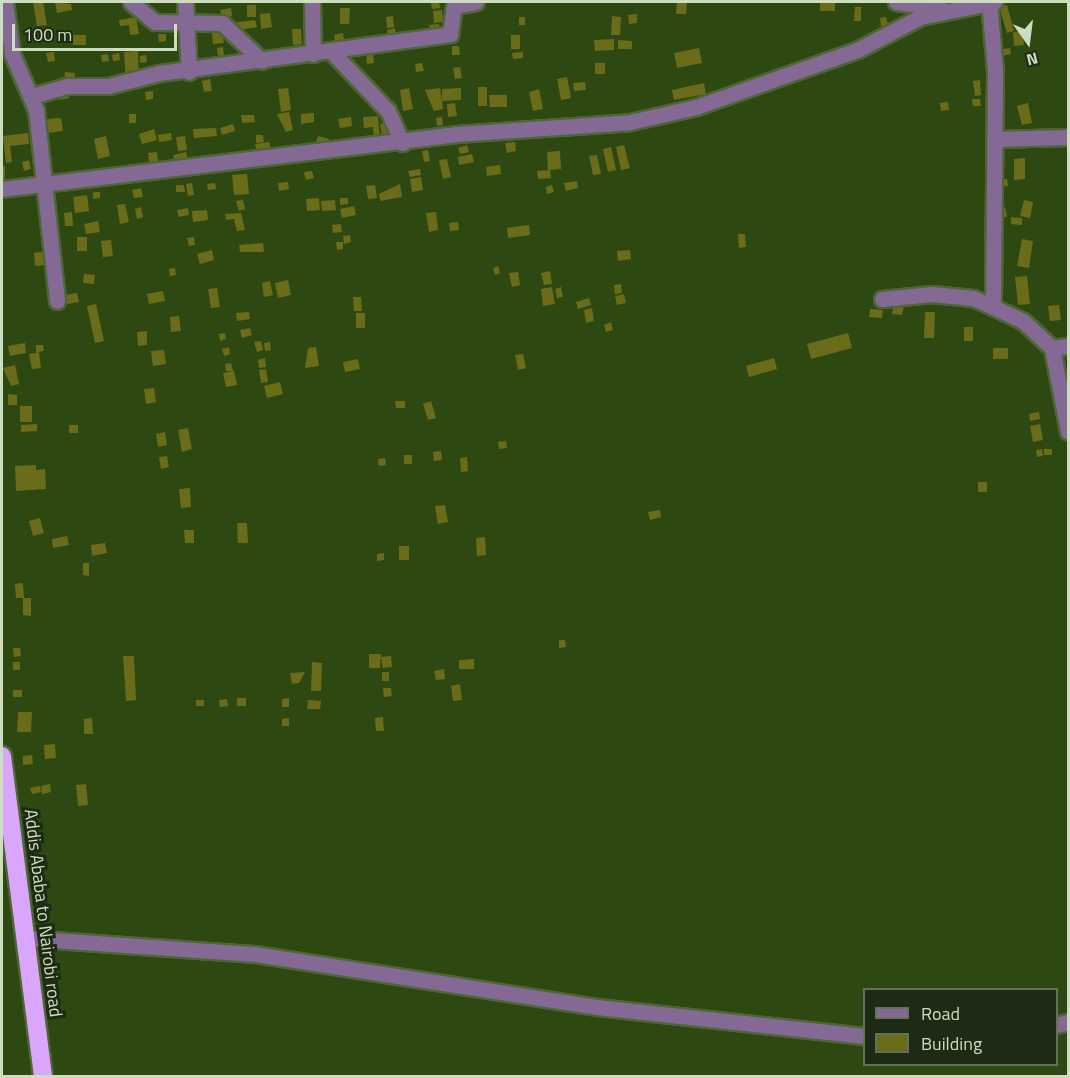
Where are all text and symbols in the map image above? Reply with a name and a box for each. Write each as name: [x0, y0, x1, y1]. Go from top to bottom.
scale bar: [15, 12, 180, 50]
north arrow: [998, 12, 1058, 72]
text: 100 m: [23, 21, 72, 48]
text: N: [1024, 46, 1041, 72]
street label: Addis Ababa to Nairobi road: [20, 808, 66, 1018]
legend: [863, 988, 1058, 1066]
text: Road: [921, 1000, 960, 1027]
text: Building: [921, 1030, 982, 1057]

